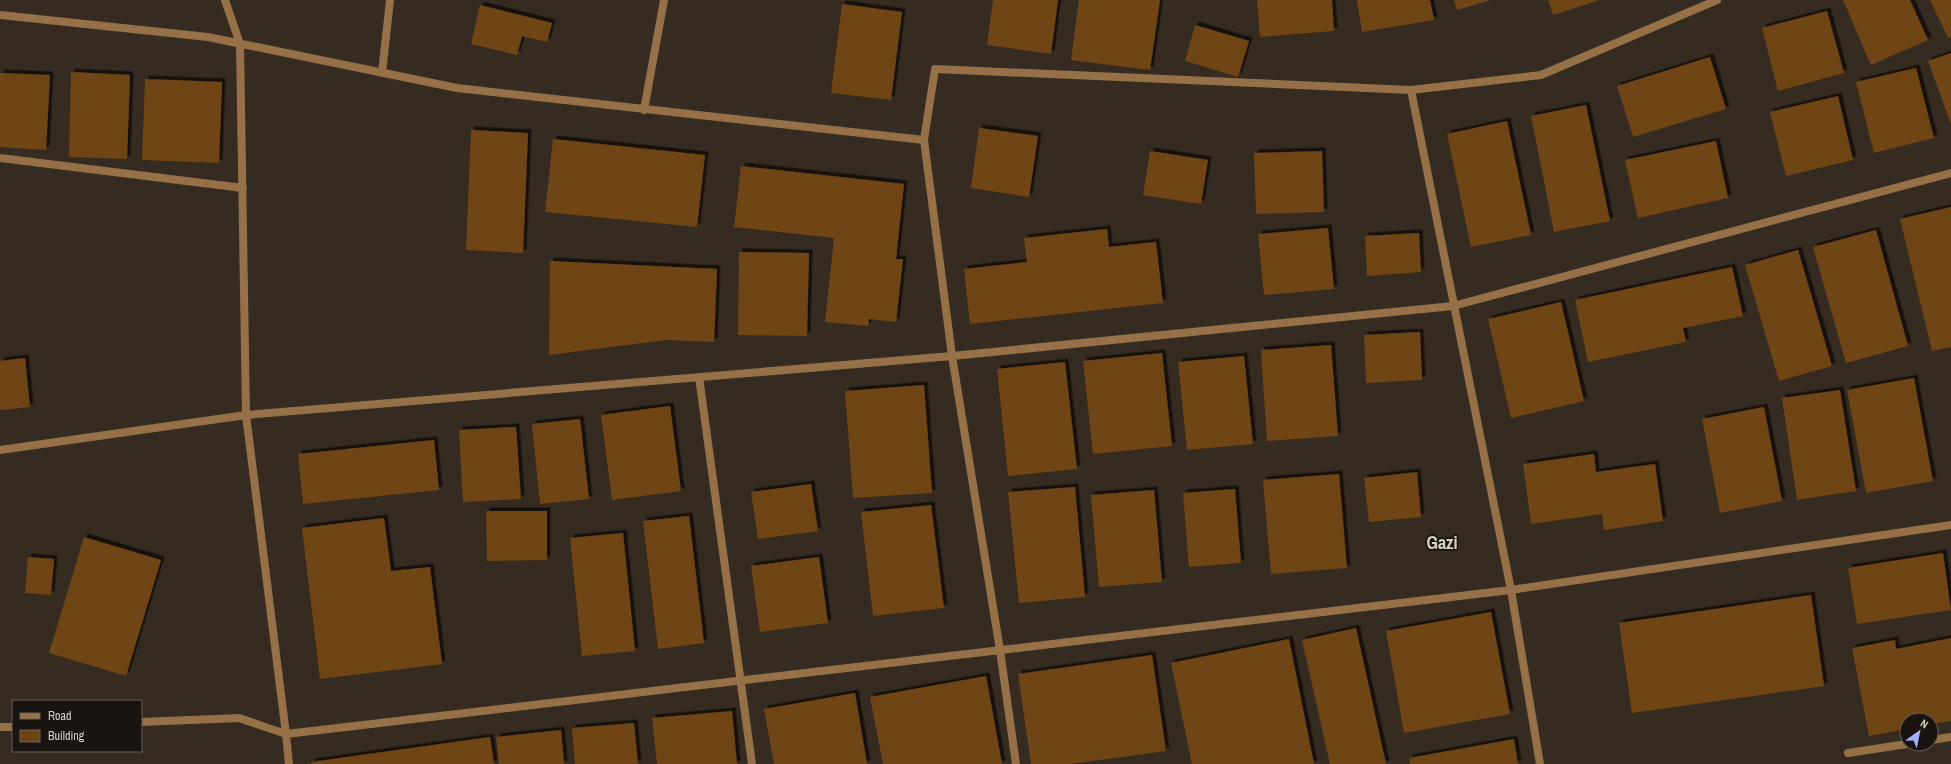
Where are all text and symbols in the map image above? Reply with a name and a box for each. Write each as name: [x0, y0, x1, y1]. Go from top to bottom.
district label: Gazi: [1426, 530, 1458, 555]
legend: [12, 700, 142, 752]
text: Road: [48, 708, 72, 724]
north arrow: [1899, 712, 1939, 752]
text: N: [1918, 716, 1931, 731]
text: Building: [48, 728, 85, 744]

